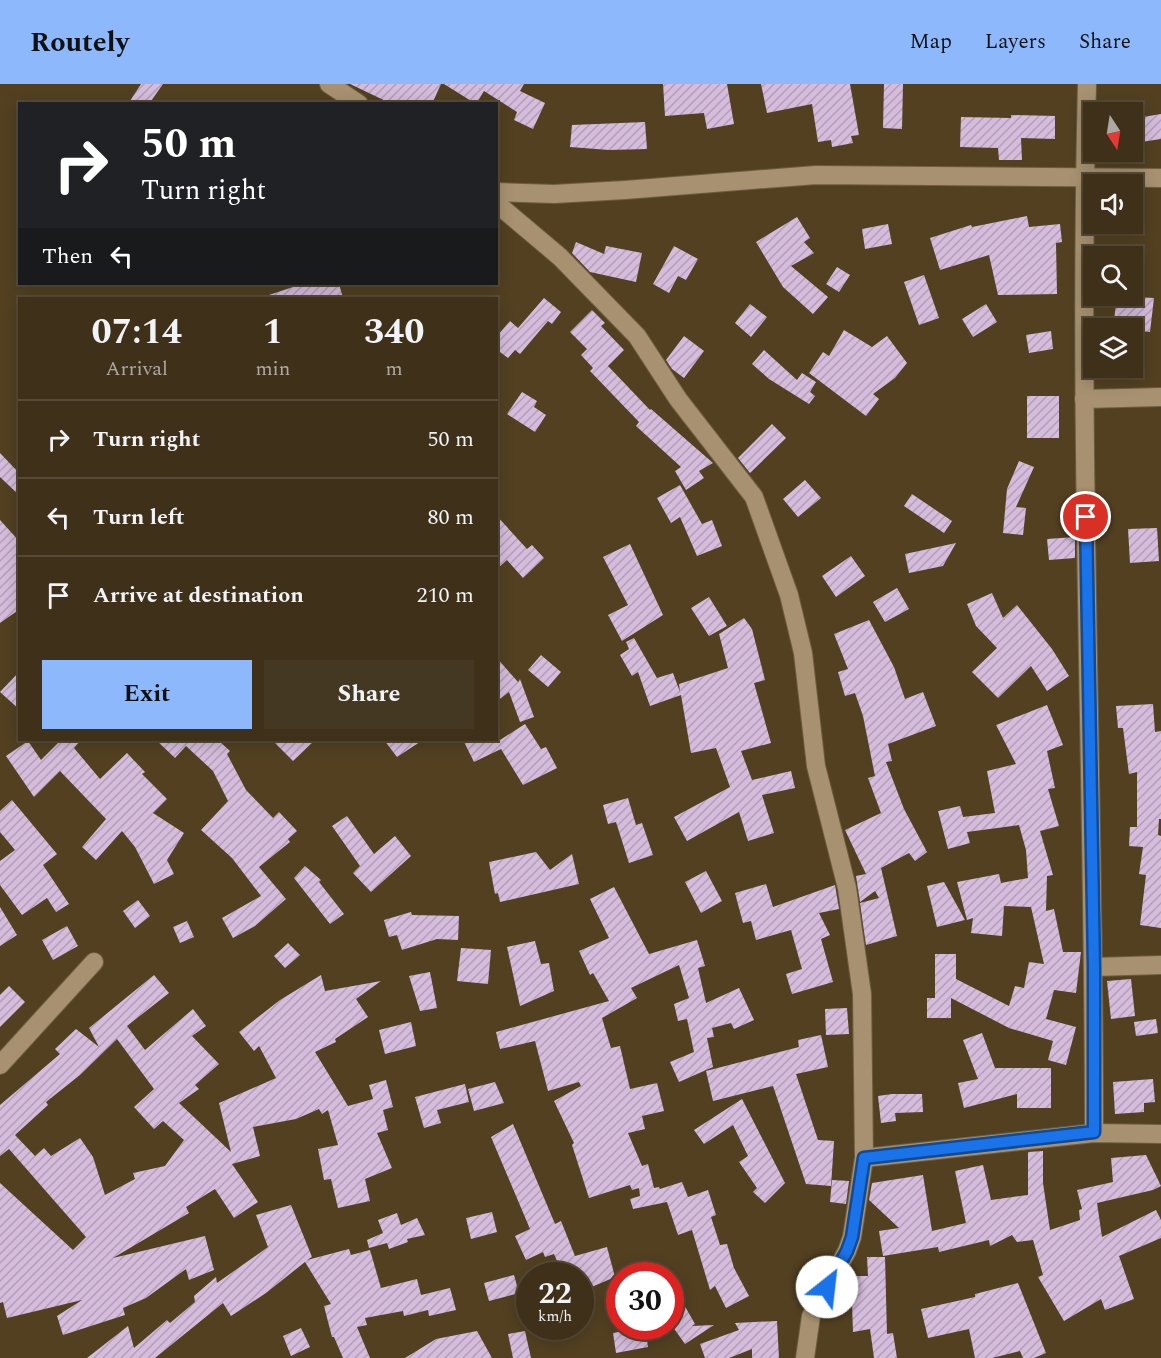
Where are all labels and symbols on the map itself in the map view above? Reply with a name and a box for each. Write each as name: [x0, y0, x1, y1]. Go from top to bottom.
north arrow: [1083, 102, 1143, 162]
pin: [1060, 491, 1111, 542]
position arrow: [795, 1255, 859, 1319]
speed limit sign: 30: [606, 1262, 684, 1340]

